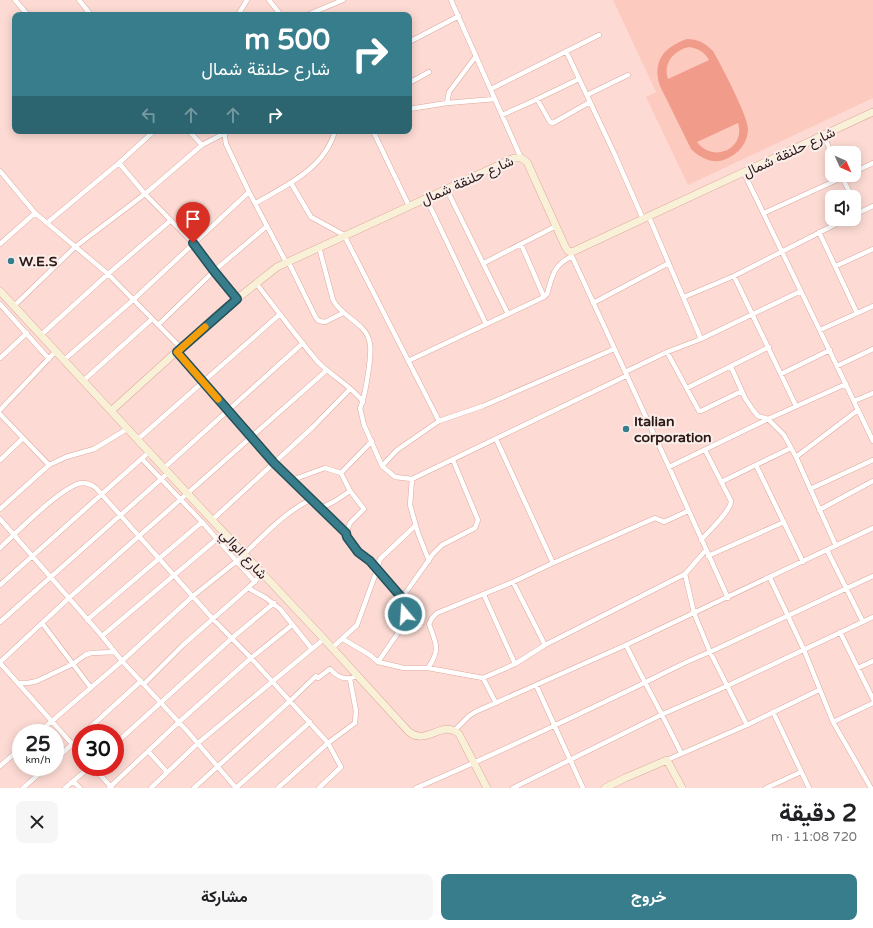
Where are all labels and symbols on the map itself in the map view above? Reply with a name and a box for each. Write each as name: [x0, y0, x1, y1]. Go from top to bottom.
street label: شارع حلنقة شمال: [740, 124, 839, 183]
north arrow: [825, 146, 861, 182]
street label: شارع حلنقة شمال: [418, 152, 517, 210]
pin: [176, 202, 210, 243]
place label: W.E.S: [19, 253, 58, 270]
marker: W.E.S: [6, 256, 16, 266]
place label: Italian corporation: [634, 413, 712, 446]
marker: Italian corporation: [621, 424, 631, 434]
street label: شارع الوالي: [214, 526, 271, 585]
position arrow: [384, 593, 426, 635]
speed limit sign: 30: [72, 724, 124, 776]

